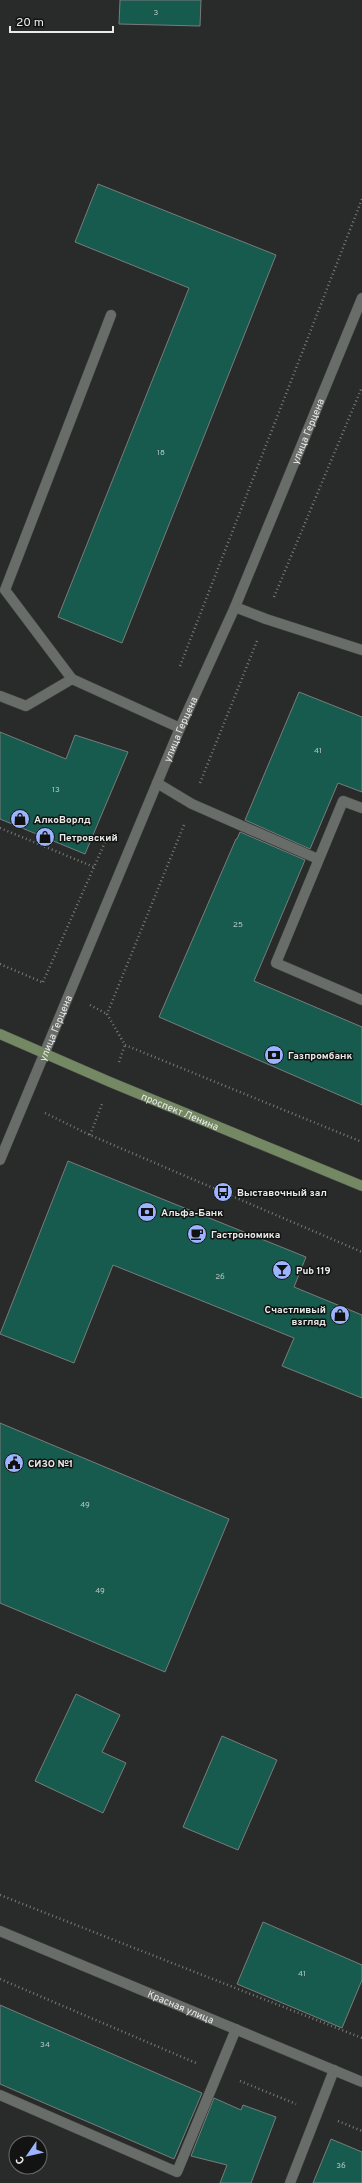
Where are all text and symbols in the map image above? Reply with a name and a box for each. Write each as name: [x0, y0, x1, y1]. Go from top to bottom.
scale bar: [10, 8, 113, 34]
house number: 3: [154, 8, 159, 18]
text: 20 m: [16, 15, 44, 31]
street label: улица Герцена: [289, 397, 328, 467]
house number: 18: [157, 448, 165, 458]
street label: улица Герцена: [162, 695, 201, 764]
house number: 41: [314, 746, 322, 756]
house number: 13: [52, 785, 60, 795]
shop icon: АлкоВорлд: [9, 808, 31, 830]
place label: АлкоВорлд: [34, 814, 91, 827]
shop icon: Петровский: [34, 826, 56, 848]
place label: Петровский: [59, 832, 118, 845]
house number: 25: [233, 920, 243, 930]
street label: улица Герцена: [37, 994, 76, 1063]
bank icon: Газпромбанк: [263, 1044, 285, 1066]
place label: Газпромбанк: [288, 1050, 352, 1063]
street label: проспект Ленина: [139, 1091, 220, 1134]
bus stop icon: Выставочный зал: [212, 1181, 234, 1203]
place label: Выставочный зал: [237, 1187, 327, 1200]
bank icon: Альфа-Банк: [136, 1201, 158, 1223]
place label: Альфа-Банк: [161, 1207, 223, 1220]
cafe icon: Гастрономика: [186, 1223, 208, 1245]
place label: Гастрономика: [211, 1229, 280, 1242]
bar icon: Pub 119: [271, 1259, 293, 1281]
place label: Pub 119: [296, 1265, 331, 1278]
house number: 26: [215, 1272, 225, 1282]
place label: Счастливый взгляд: [265, 1304, 326, 1329]
shop icon: Счастливый взгляд: [329, 1304, 351, 1326]
public building icon: СИЗО №1: [3, 1452, 25, 1474]
place label: СИЗО №1: [28, 1458, 73, 1471]
house number: 49: [80, 1500, 90, 1510]
house number: 49: [95, 1586, 105, 1596]
house number: 41: [298, 1969, 306, 1979]
street label: Красная улица: [145, 1988, 215, 2027]
house number: 34: [40, 2040, 50, 2050]
north arrow: [8, 2135, 48, 2175]
text: С: [13, 2153, 28, 2167]
house number: 36: [336, 2161, 346, 2171]

